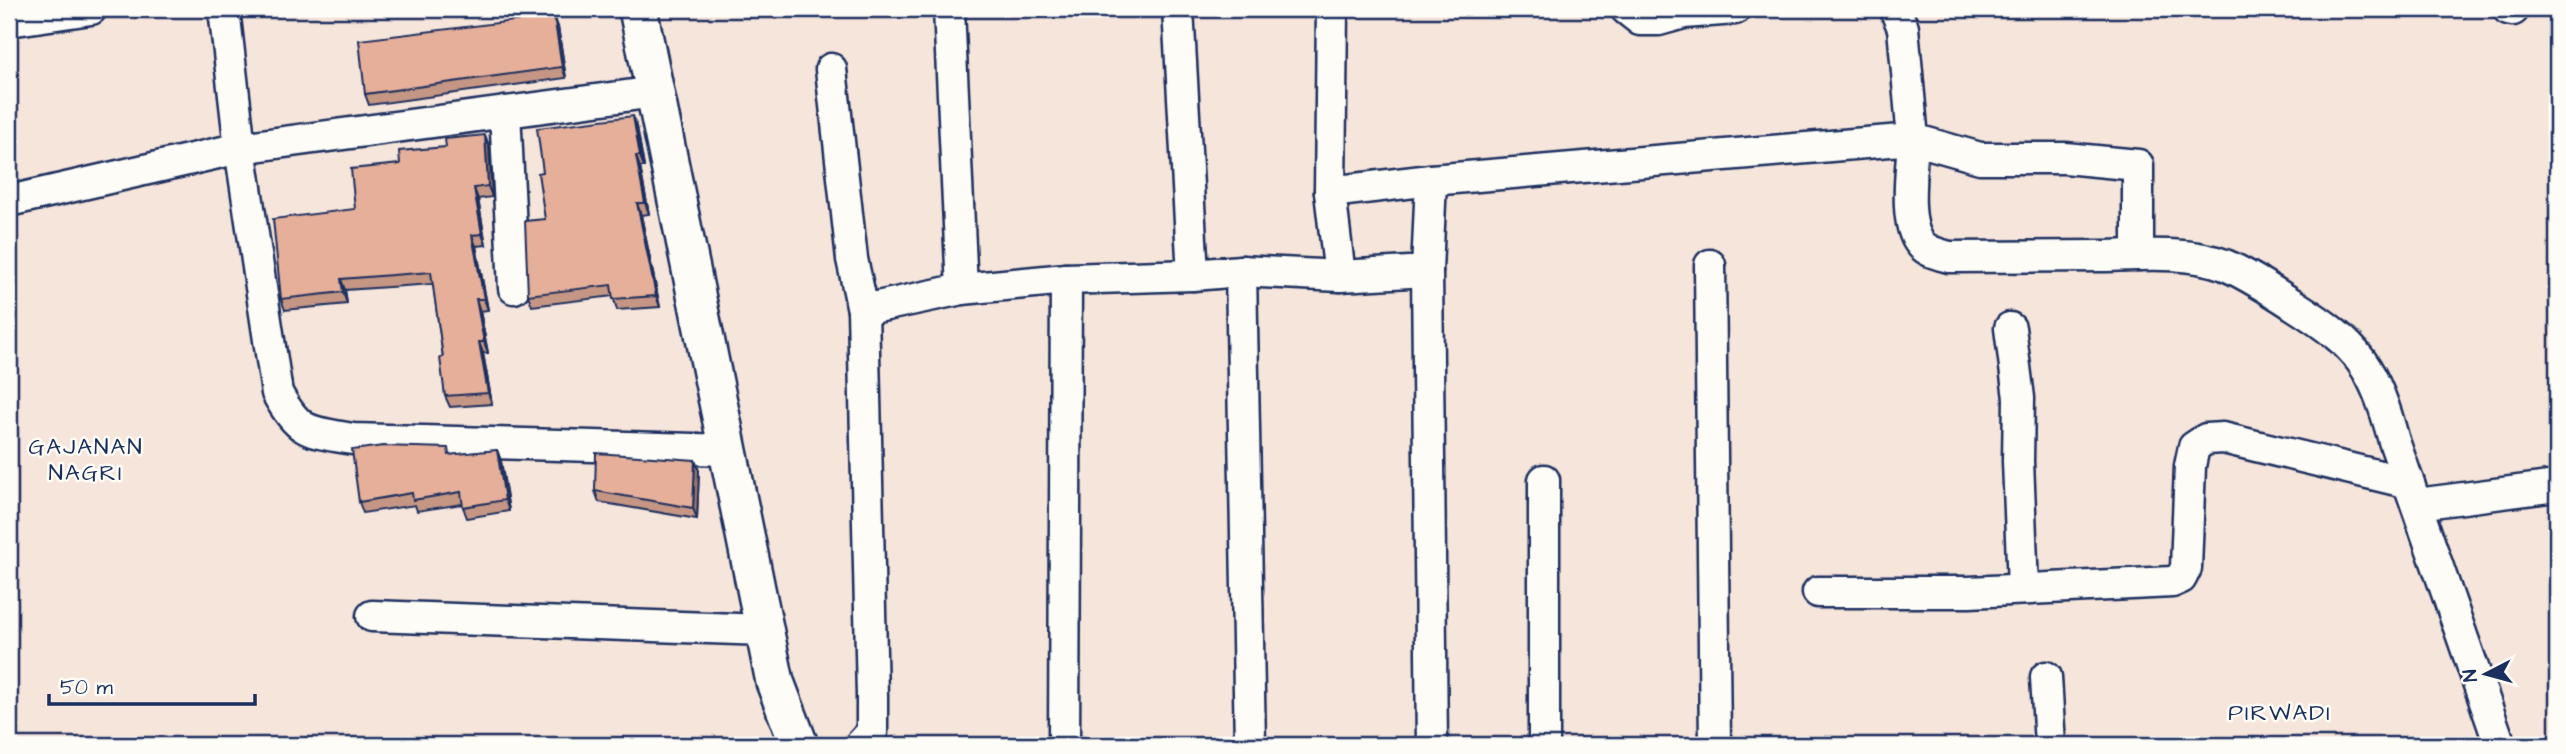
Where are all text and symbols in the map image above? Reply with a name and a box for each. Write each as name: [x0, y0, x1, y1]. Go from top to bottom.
district label: GAJANAN NAGRI: [28, 431, 144, 489]
north arrow: [2450, 638, 2520, 708]
scale bar: [49, 663, 256, 707]
text: N: [2457, 668, 2485, 683]
text: 50 m: [60, 673, 114, 702]
district label: PIRWADI: [2228, 697, 2332, 729]

